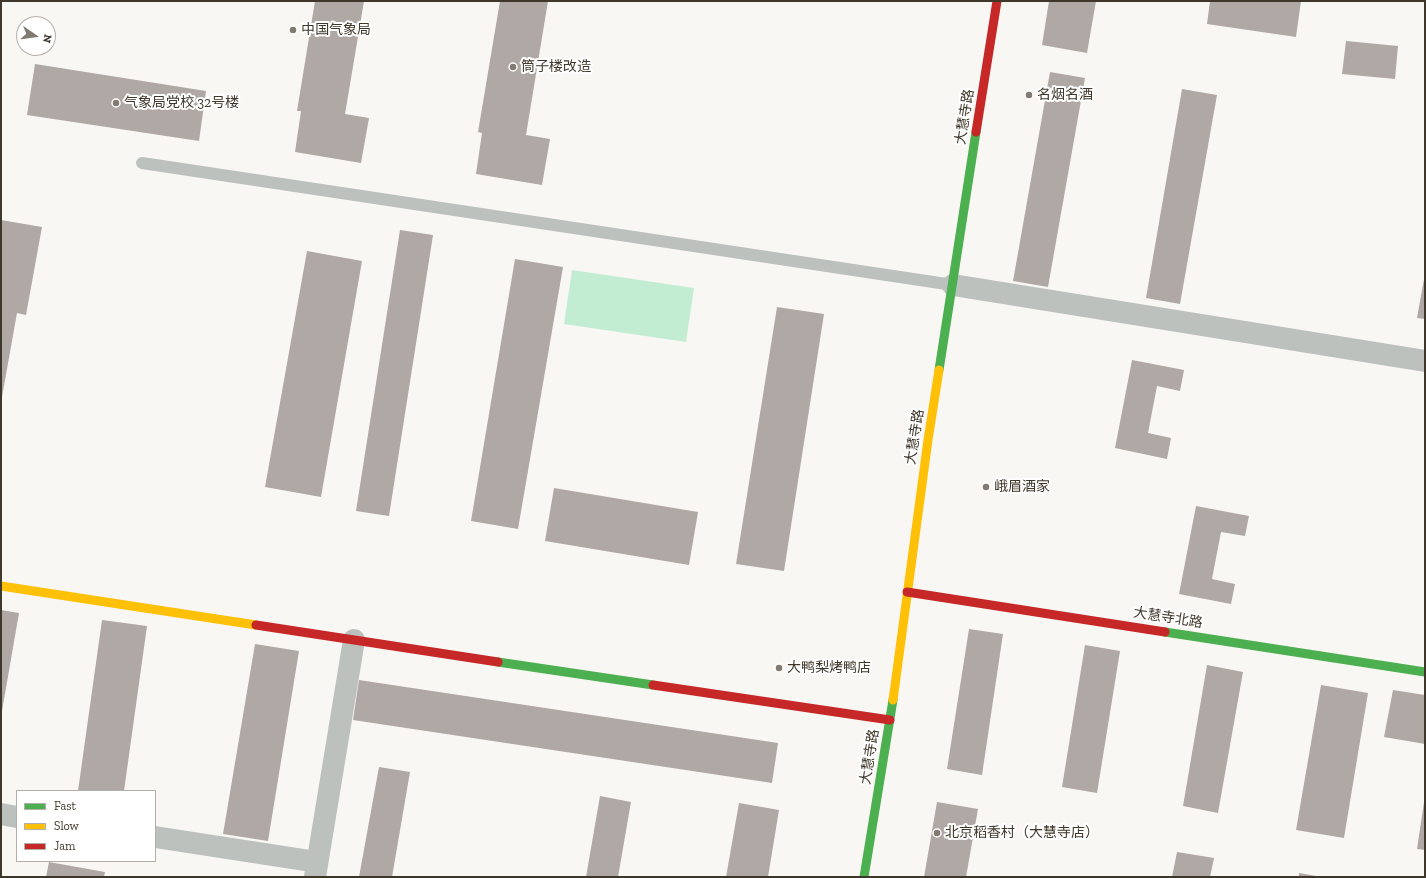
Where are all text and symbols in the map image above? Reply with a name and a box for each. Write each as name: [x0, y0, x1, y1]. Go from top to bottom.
north arrow: [16, 16, 56, 56]
place label: 中国气象局: [301, 22, 371, 38]
marker: 中国气象局: [288, 25, 298, 35]
text: N: [40, 33, 54, 44]
place label: 筒子楼改造: [521, 59, 591, 75]
marker: 筒子楼改造: [508, 62, 518, 72]
place label: 名烟名酒: [1037, 87, 1093, 103]
street label: 大慧寺路: [952, 88, 978, 146]
marker: 名烟名酒: [1024, 90, 1034, 100]
place label: 气象局党校 32号楼: [124, 95, 239, 111]
marker: 气象局党校 32号楼: [111, 98, 121, 108]
street label: 大慧寺路: [902, 408, 928, 466]
place label: 峨眉酒家: [994, 479, 1050, 495]
marker: 峨眉酒家: [981, 482, 991, 492]
street label: 大慧寺北路: [1132, 604, 1204, 632]
place label: 大鸭梨烤鸭店: [787, 660, 871, 676]
marker: 大鸭梨烤鸭店: [774, 663, 784, 673]
street label: 大慧寺路: [857, 728, 883, 786]
legend: [16, 790, 156, 862]
text: Fast: [54, 799, 76, 813]
text: Slow: [54, 819, 79, 833]
place label: 北京稻香村（大慧寺店）: [945, 825, 1099, 841]
marker: 北京稻香村（大慧寺店）: [932, 828, 942, 838]
text: Jam: [54, 839, 75, 853]

